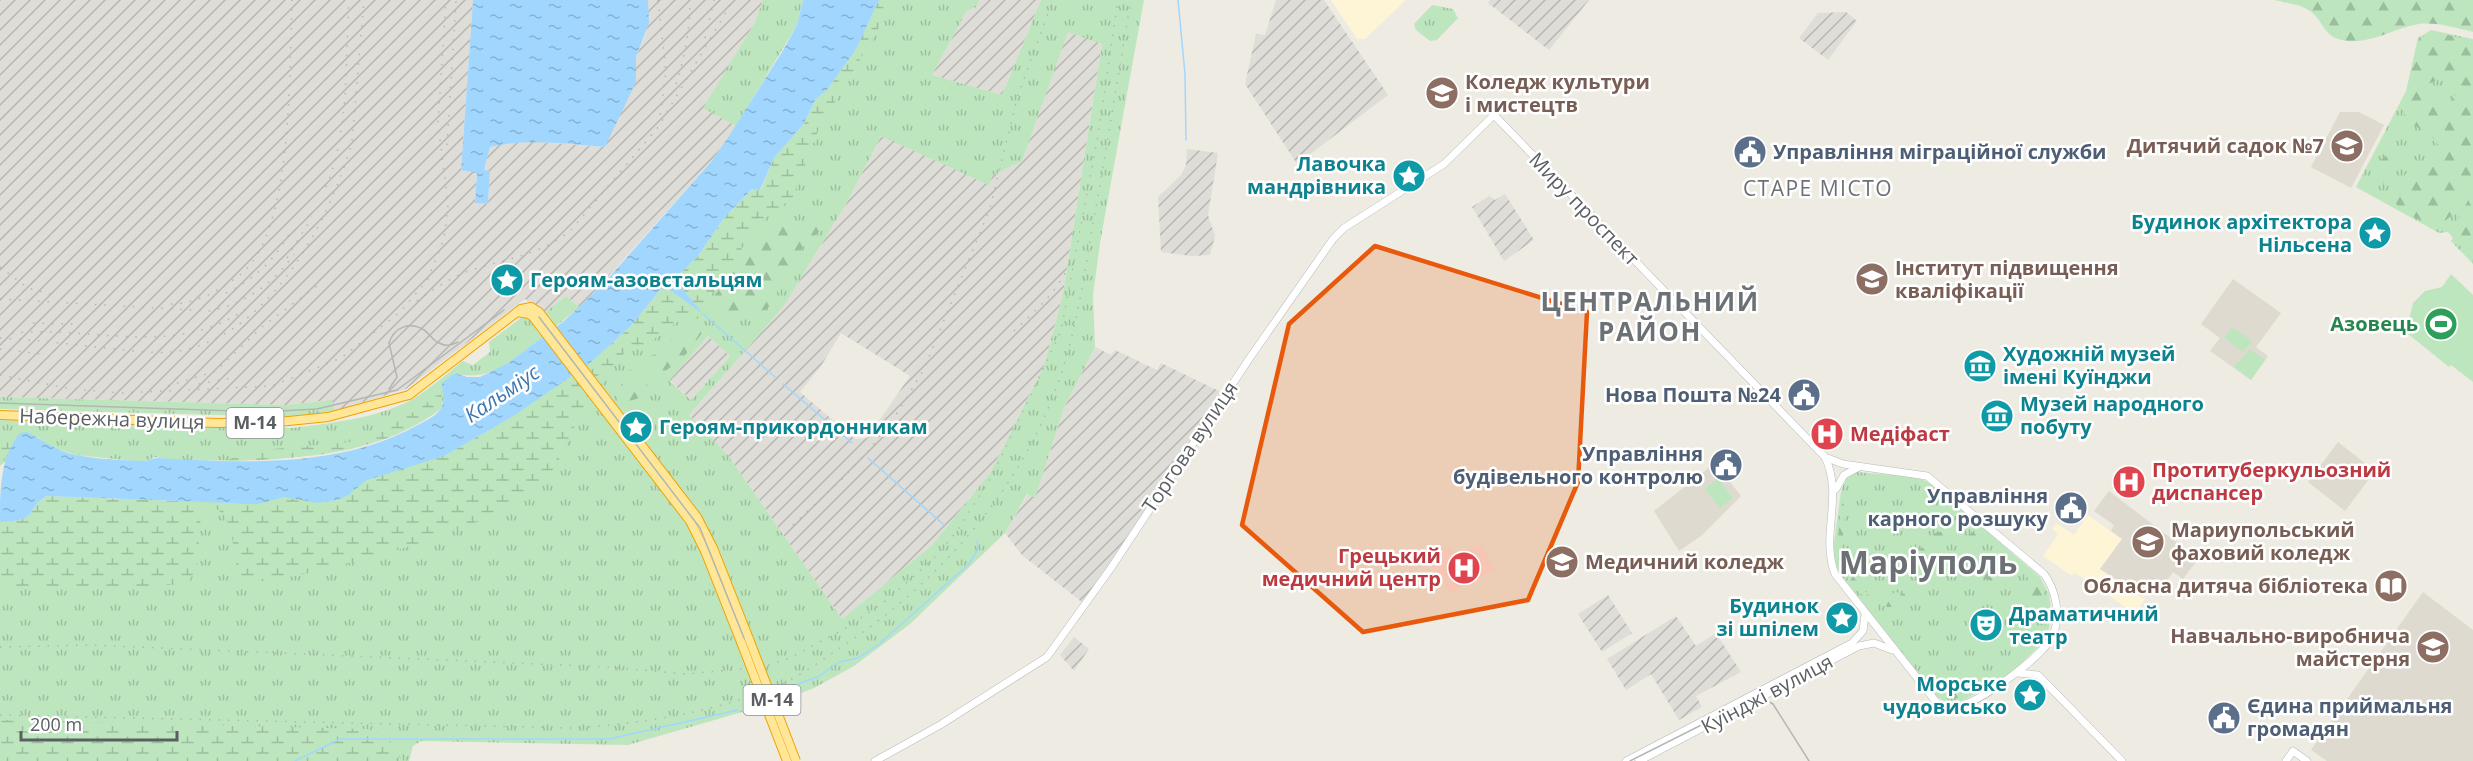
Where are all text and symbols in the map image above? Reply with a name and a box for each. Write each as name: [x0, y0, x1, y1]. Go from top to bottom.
place label: Коледж культури і мистецтв: [1465, 68, 1650, 118]
school or university icon: Коледж культури і мистецтв: [1424, 75, 1460, 111]
school or university icon: Дитячий садок №7: [2329, 128, 2365, 164]
place label: Дитячий садок №7: [2127, 132, 2324, 159]
public building icon: Управління міграційної служби: [1732, 134, 1768, 170]
place label: Управління міграційної служби: [1773, 138, 2107, 165]
street label: Миру проспект: [1523, 146, 1645, 271]
place label: Лавочка мандрівника: [1247, 150, 1386, 200]
place icon: Лавочка мандрівника: [1391, 158, 1427, 194]
district label: СТАРЕ МІСТО: [1743, 174, 1893, 202]
place label: Будинок архітектора Нільсена: [2131, 208, 2352, 258]
place icon: Будинок архітектора Нільсена: [2357, 215, 2393, 251]
place label: Інститут підвищення кваліфікації: [1895, 254, 2119, 304]
school or university icon: Інститут підвищення кваліфікації: [1854, 261, 1890, 297]
place icon: Героям-азовстальцям: [489, 262, 525, 298]
place label: Героям-азовстальцям: [530, 266, 763, 293]
district label: ЦЕНТРАЛЬНИЙ РАЙОН: [1540, 283, 1760, 349]
sports icon: Азовець: [2423, 306, 2459, 342]
place label: Азовець: [2330, 310, 2418, 337]
place label: Художній музей імені Куїнджи: [2003, 340, 2175, 390]
museum icon: Художній музей імені Куїнджи: [1962, 348, 1998, 384]
water label: Кальміус: [458, 358, 545, 429]
street label: Торгова вулиця: [1136, 376, 1244, 518]
public building icon: Нова Пошта №24: [1786, 377, 1822, 413]
place label: Нова Пошта №24: [1605, 381, 1782, 408]
place label: Музей народного побуту: [2020, 390, 2204, 440]
museum icon: Музей народного побуту: [1979, 398, 2015, 434]
street label: Набережна вулиця: [19, 402, 205, 435]
road number: М-14: [226, 408, 284, 438]
place icon: Героям-прикордонникам: [618, 409, 654, 445]
place label: Героям-прикордонникам: [659, 413, 928, 440]
hospital icon: Медіфаст: [1809, 416, 1845, 452]
place label: Медіфаст: [1850, 420, 1950, 447]
place label: Управління будівельного контролю: [1453, 440, 1703, 490]
public building icon: Управління будівельного контролю: [1708, 447, 1744, 483]
place label: Протитуберкульозний диспансер: [2152, 456, 2391, 506]
hospital icon: Протитуберкульозний диспансер: [2111, 464, 2147, 500]
place label: Управління карного розшуку: [1867, 482, 2049, 532]
public building icon: Управління карного розшуку: [2053, 490, 2089, 526]
place label: Мариупольський фаховий коледж: [2171, 516, 2355, 566]
school or university icon: Мариупольський фаховий коледж: [2130, 524, 2166, 560]
district label: Маріуполь: [1839, 540, 2017, 583]
place label: Грецький медичний центр: [1262, 542, 1441, 592]
school or university icon: Медичний коледж: [1544, 544, 1580, 580]
place label: Медичний коледж: [1585, 548, 1784, 575]
hospital icon: Грецький медичний центр: [1446, 550, 1482, 586]
library icon: Обласна дитяча бібліотека: [2373, 568, 2409, 604]
place label: Обласна дитяча бібліотека: [2083, 572, 2368, 599]
place label: Будинок зі шпілем: [1716, 592, 1820, 642]
place icon: Будинок зі шпілем: [1824, 600, 1860, 636]
place label: Драматичний театр: [2009, 600, 2159, 650]
theatre icon: Драматичний театр: [1968, 607, 2004, 643]
place label: Навчально-виробнича майстерня: [2170, 622, 2410, 672]
school or university icon: Навчально-виробнича майстерня: [2415, 629, 2451, 665]
street label: Куїнджі вулиця: [1696, 647, 1837, 740]
place label: Морське чудовисько: [1883, 670, 2007, 720]
place icon: Морське чудовисько: [2012, 677, 2048, 713]
road number: М-14: [744, 685, 800, 715]
place label: Єдина приймальня громадян: [2247, 692, 2452, 742]
public building icon: Єдина приймальня громадян: [2206, 700, 2242, 736]
scale bar: [21, 704, 177, 742]
text: 200 m: [30, 712, 82, 736]

